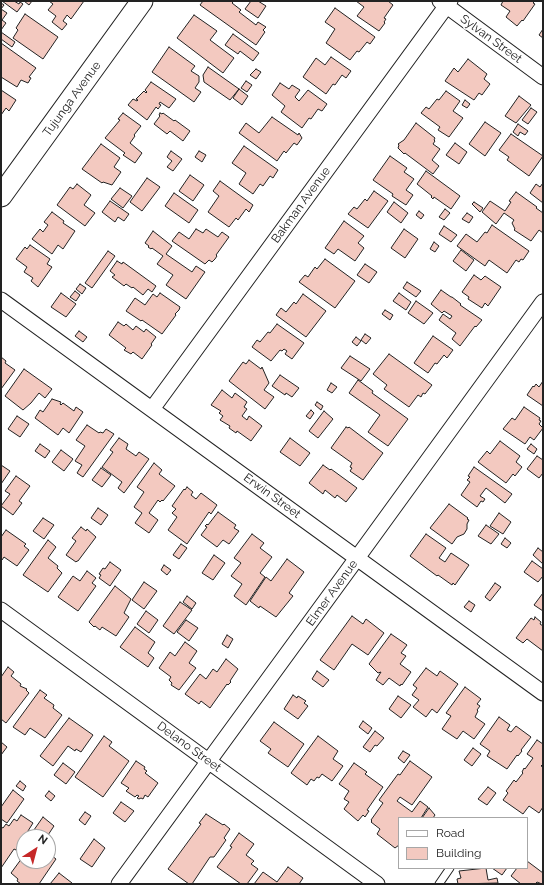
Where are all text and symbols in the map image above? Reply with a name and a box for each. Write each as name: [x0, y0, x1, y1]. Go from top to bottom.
street label: Sylvan Street: [457, 12, 525, 66]
street label: Tujunga Avenue: [40, 59, 104, 139]
street label: Bakman Avenue: [269, 164, 333, 246]
street label: Erwin Street: [241, 470, 303, 522]
street label: Elmer Avenue: [303, 557, 361, 629]
street label: Delano Street: [154, 719, 224, 775]
legend: [398, 817, 528, 869]
text: Road: [436, 826, 465, 840]
north arrow: [16, 829, 56, 869]
text: N: [36, 832, 50, 847]
text: Building: [436, 846, 482, 860]

